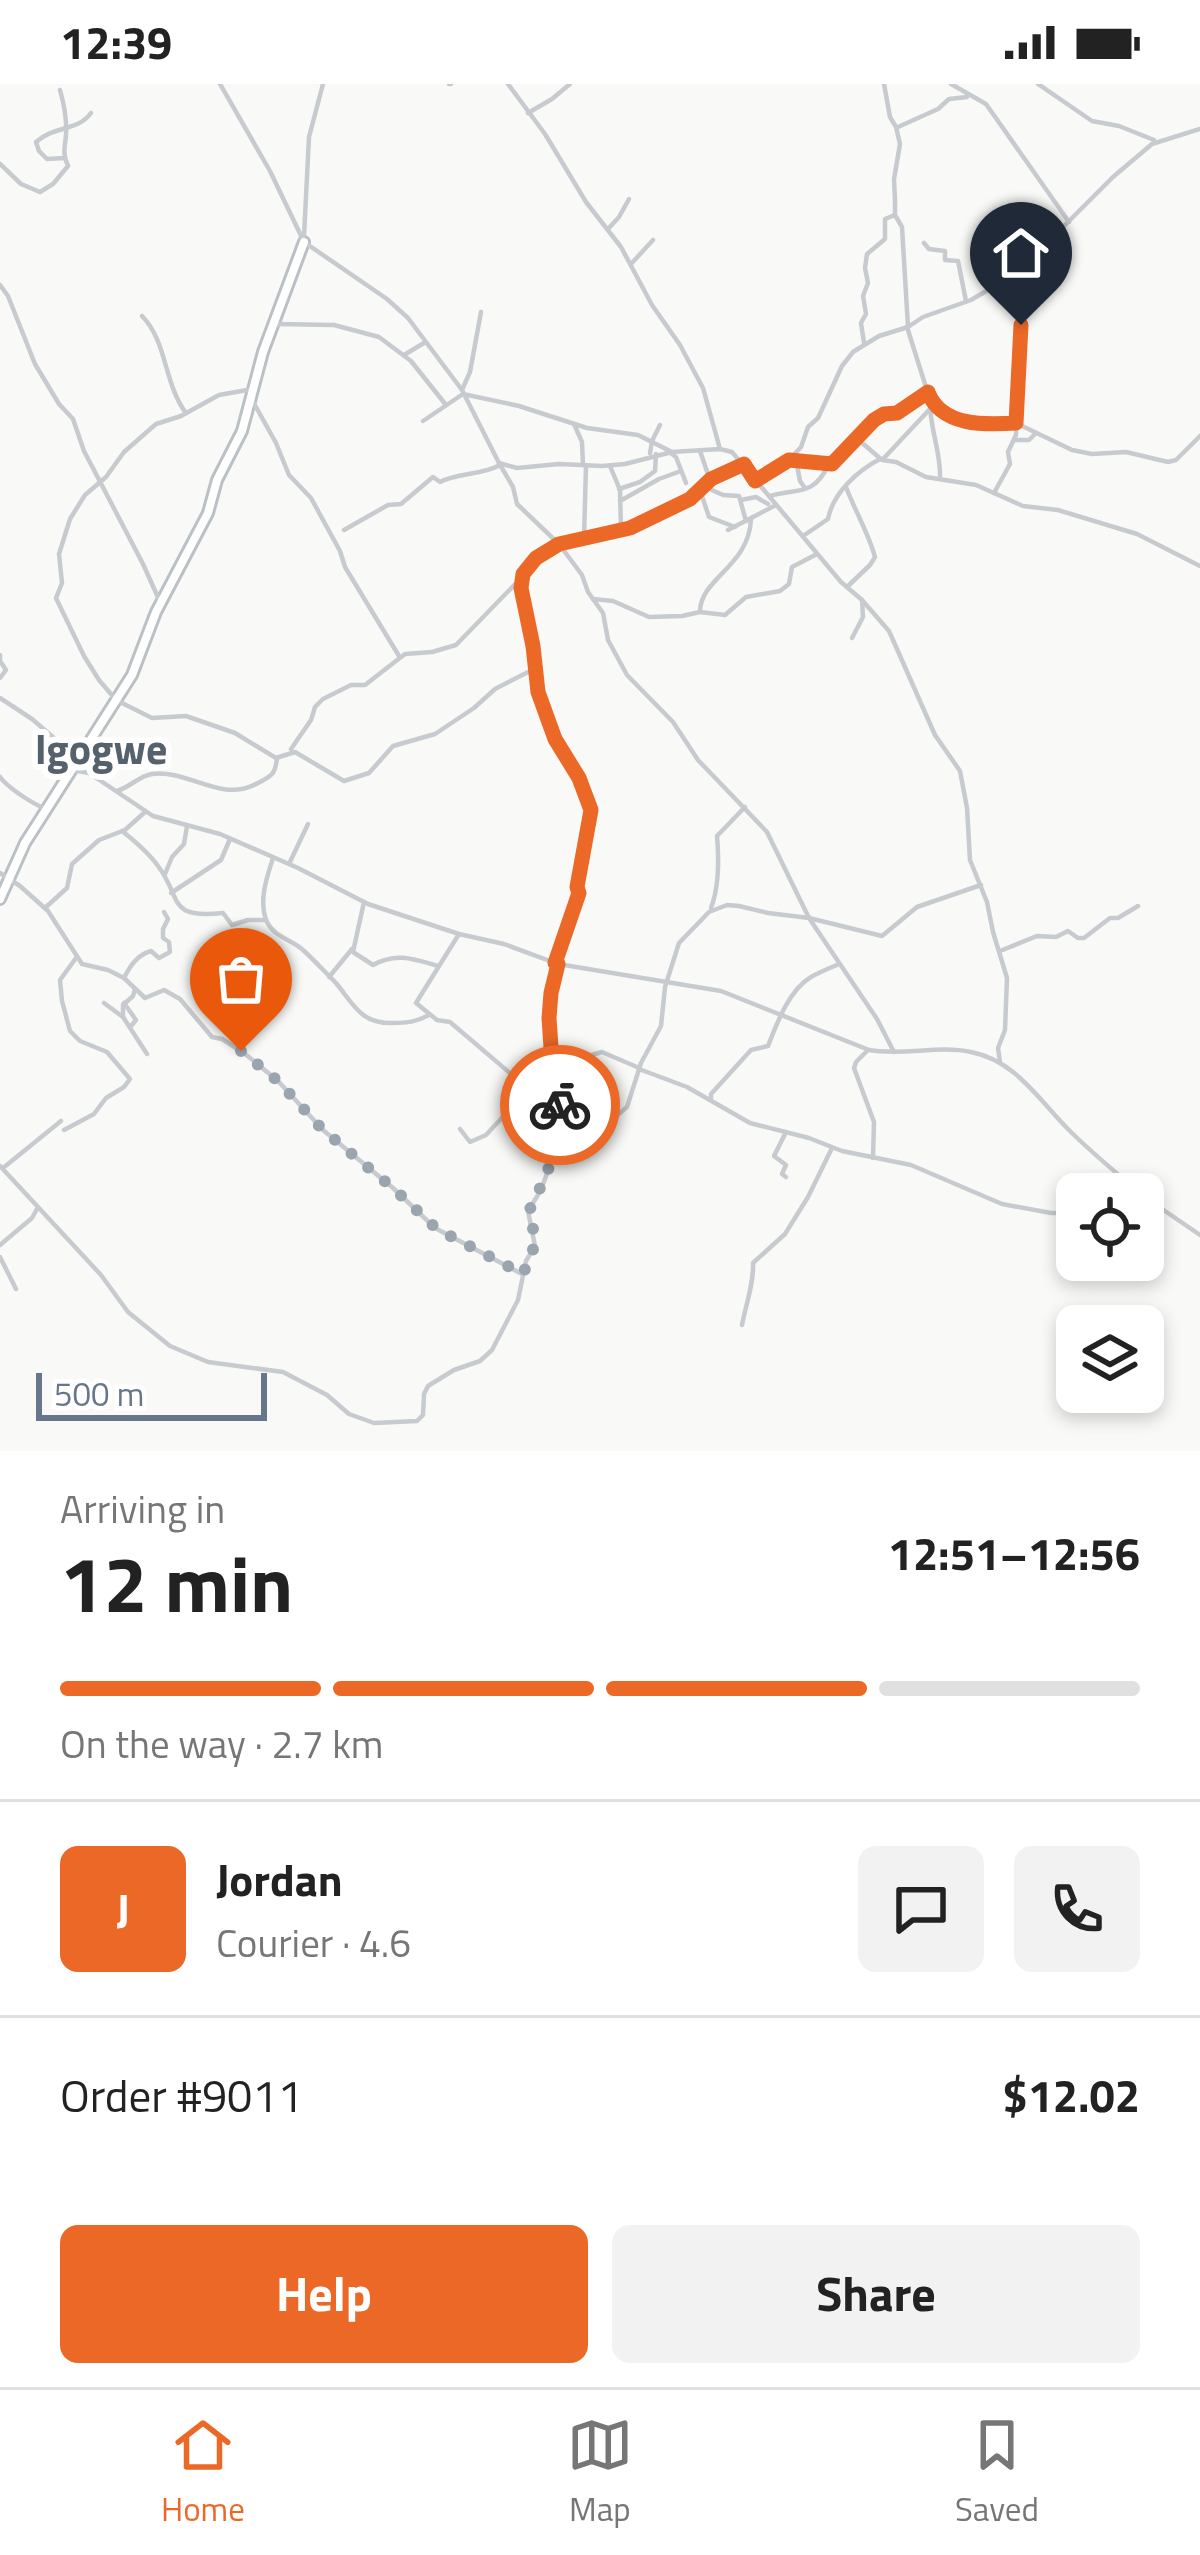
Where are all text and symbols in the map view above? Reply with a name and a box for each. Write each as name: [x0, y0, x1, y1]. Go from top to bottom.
text: 12:39: [60, 8, 172, 76]
pin: [970, 202, 1072, 325]
icon: home: [988, 220, 1054, 286]
district label: Igogwe: [35, 716, 167, 780]
pin: [190, 928, 292, 1051]
icon: bag: [208, 946, 274, 1012]
courier: [500, 1045, 620, 1165]
icon: bike: [527, 1072, 593, 1138]
map controls: [1056, 1173, 1164, 1413]
button: locate: [1056, 1173, 1164, 1281]
button: layers: [1056, 1305, 1164, 1413]
scale bar: [36, 1367, 267, 1420]
text: 500 m: [54, 1369, 144, 1419]
text: Arriving in: [60, 1479, 225, 1538]
text: 12:51–12:56: [888, 1519, 1140, 1587]
text: 12 min: [60, 1524, 293, 1642]
text: On the way · 2.7 km: [60, 1714, 383, 1773]
text: Jordan: [216, 1845, 343, 1913]
button: chat: [858, 1846, 984, 1972]
button: phone: [1014, 1846, 1140, 1972]
text: J: [116, 1875, 130, 1943]
text: Courier · 4.6: [216, 1913, 411, 1972]
text: Order #9011: [60, 2061, 303, 2129]
text: $12.02: [1002, 2061, 1140, 2129]
button: Help: [60, 2225, 588, 2363]
button: Share: [612, 2225, 1140, 2363]
tab: Home: [161, 2412, 245, 2534]
tab: Map: [567, 2412, 633, 2534]
tab: Saved: [955, 2412, 1039, 2534]

